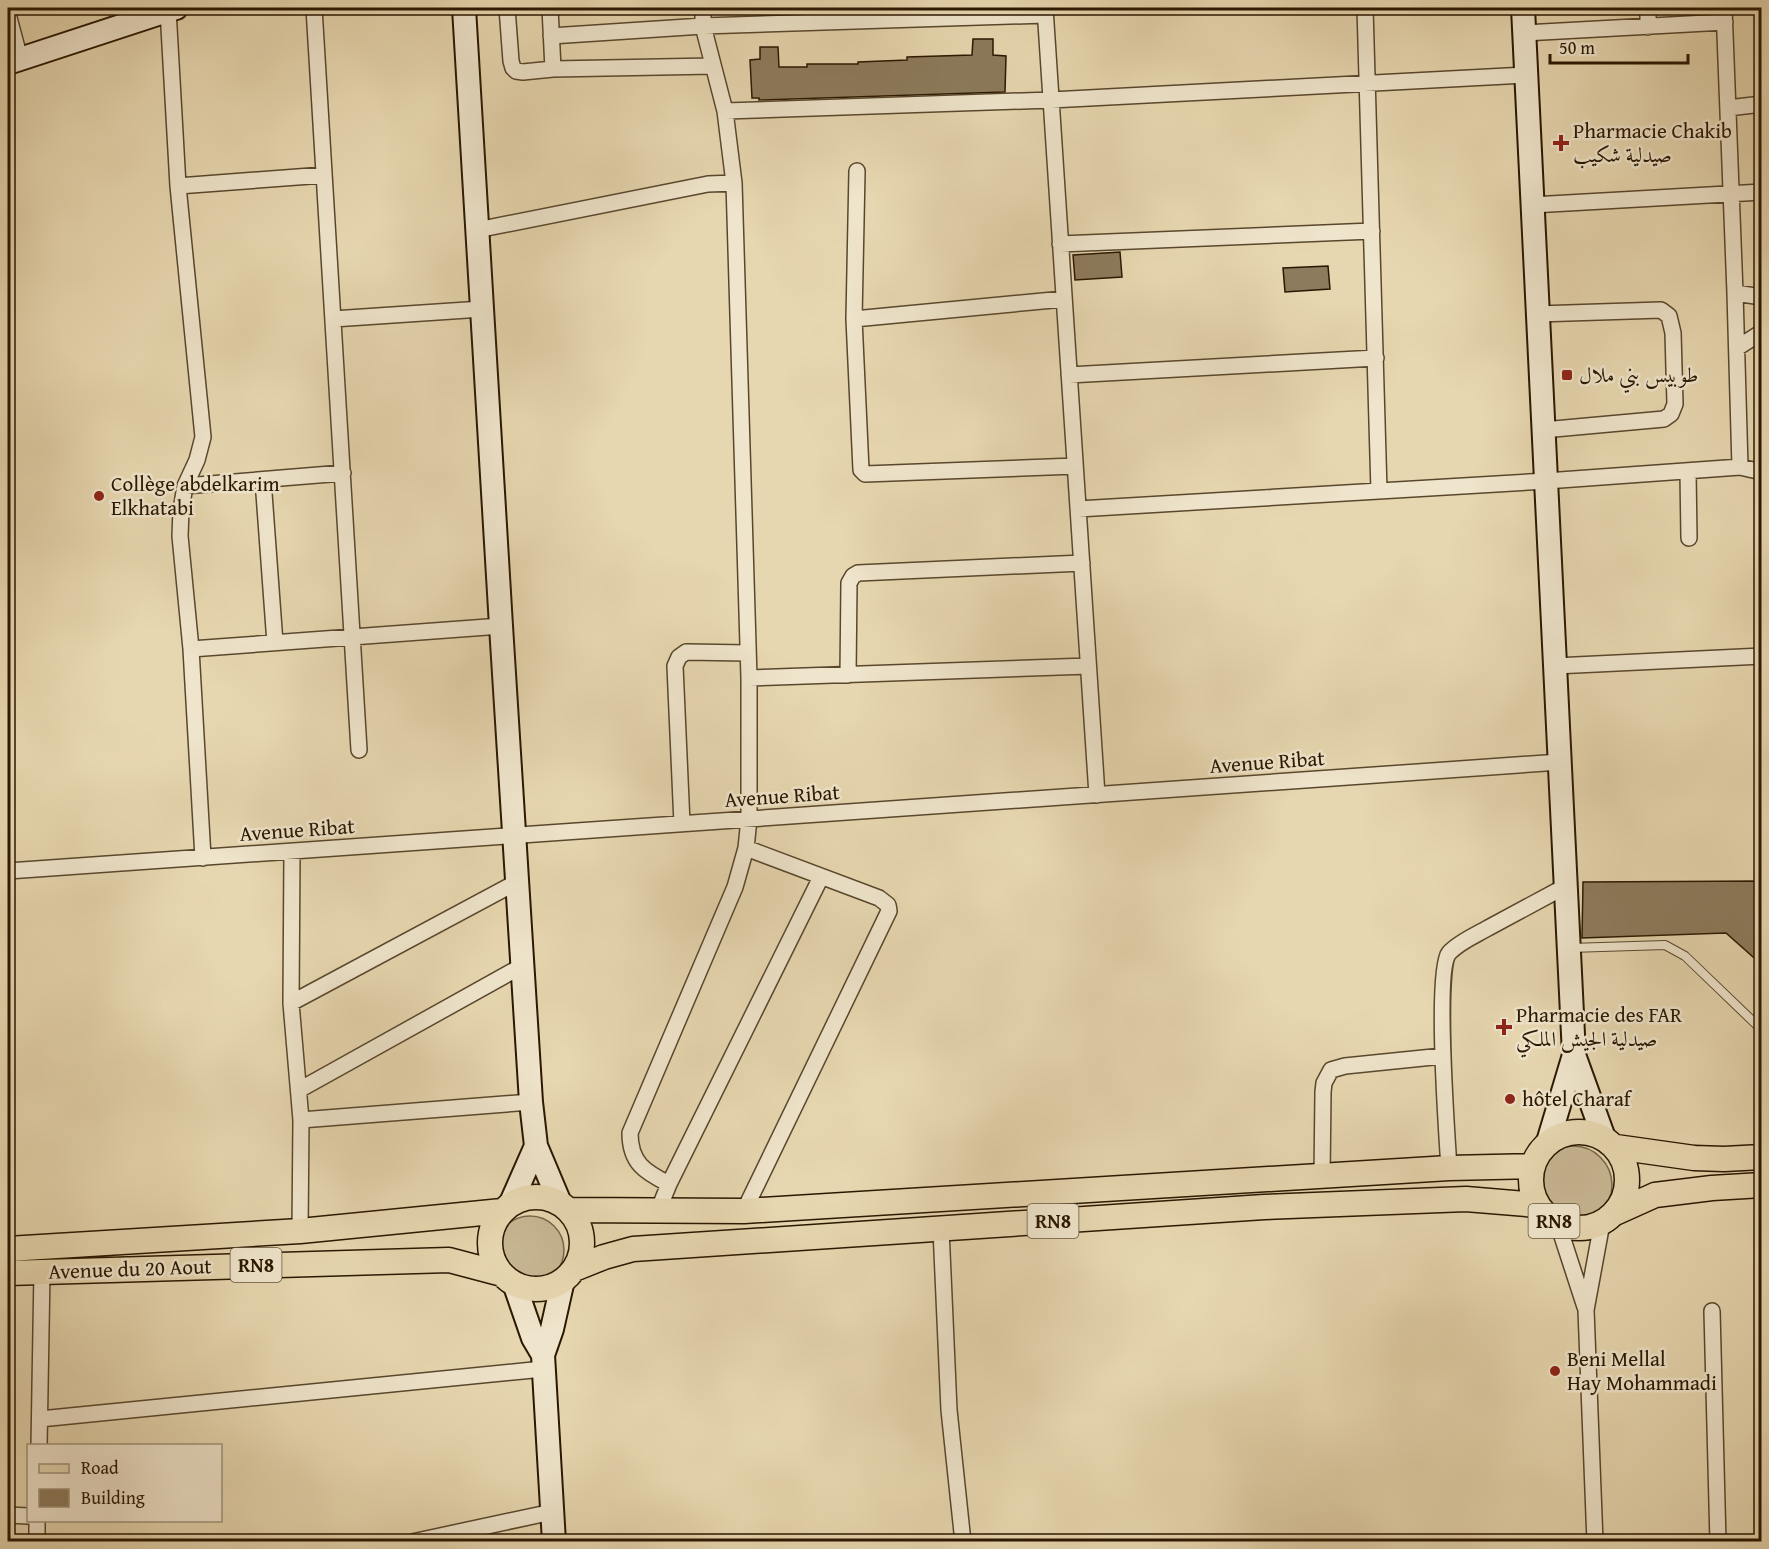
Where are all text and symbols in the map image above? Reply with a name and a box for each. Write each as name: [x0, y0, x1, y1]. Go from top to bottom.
scale bar: [1550, 27, 1688, 65]
text: 50 m: [1559, 34, 1595, 61]
place label: Pharmacie Chakib صيدلية شكيب: [1573, 115, 1732, 170]
marker: Pharmacie Chakib صيدلية شكيب: [1554, 136, 1568, 150]
place label: طوبيس بني ملال: [1579, 359, 1699, 394]
marker: طوبيس بني ملال: [1560, 368, 1574, 382]
place label: Collège abdelkarim Elkhatabi: [111, 468, 280, 523]
marker: Collège abdelkarim Elkhatabi: [92, 489, 106, 503]
street label: Avenue Ribat: [1208, 742, 1326, 781]
street label: Avenue Ribat: [723, 776, 841, 815]
street label: Avenue Ribat: [238, 810, 356, 849]
place label: Pharmacie des FAR صيدلية الجيش الملكي: [1516, 999, 1683, 1058]
marker: Pharmacie des FAR صيدلية الجيش الملكي: [1497, 1020, 1511, 1034]
place label: hôtel Charaf: [1522, 1083, 1633, 1114]
marker: hôtel Charaf: [1503, 1092, 1517, 1106]
road number: RN8: [1028, 1204, 1078, 1238]
road number: RN8: [1528, 1204, 1580, 1238]
road number: RN8: [230, 1248, 282, 1282]
street label: Avenue du 20 Aout: [48, 1250, 213, 1287]
place label: Beni Mellal Hay Mohammadi: [1567, 1343, 1717, 1398]
marker: Beni Mellal Hay Mohammadi: [1548, 1364, 1562, 1378]
legend: [27, 1444, 222, 1522]
text: Road: [81, 1454, 119, 1481]
text: Building: [81, 1484, 145, 1511]

